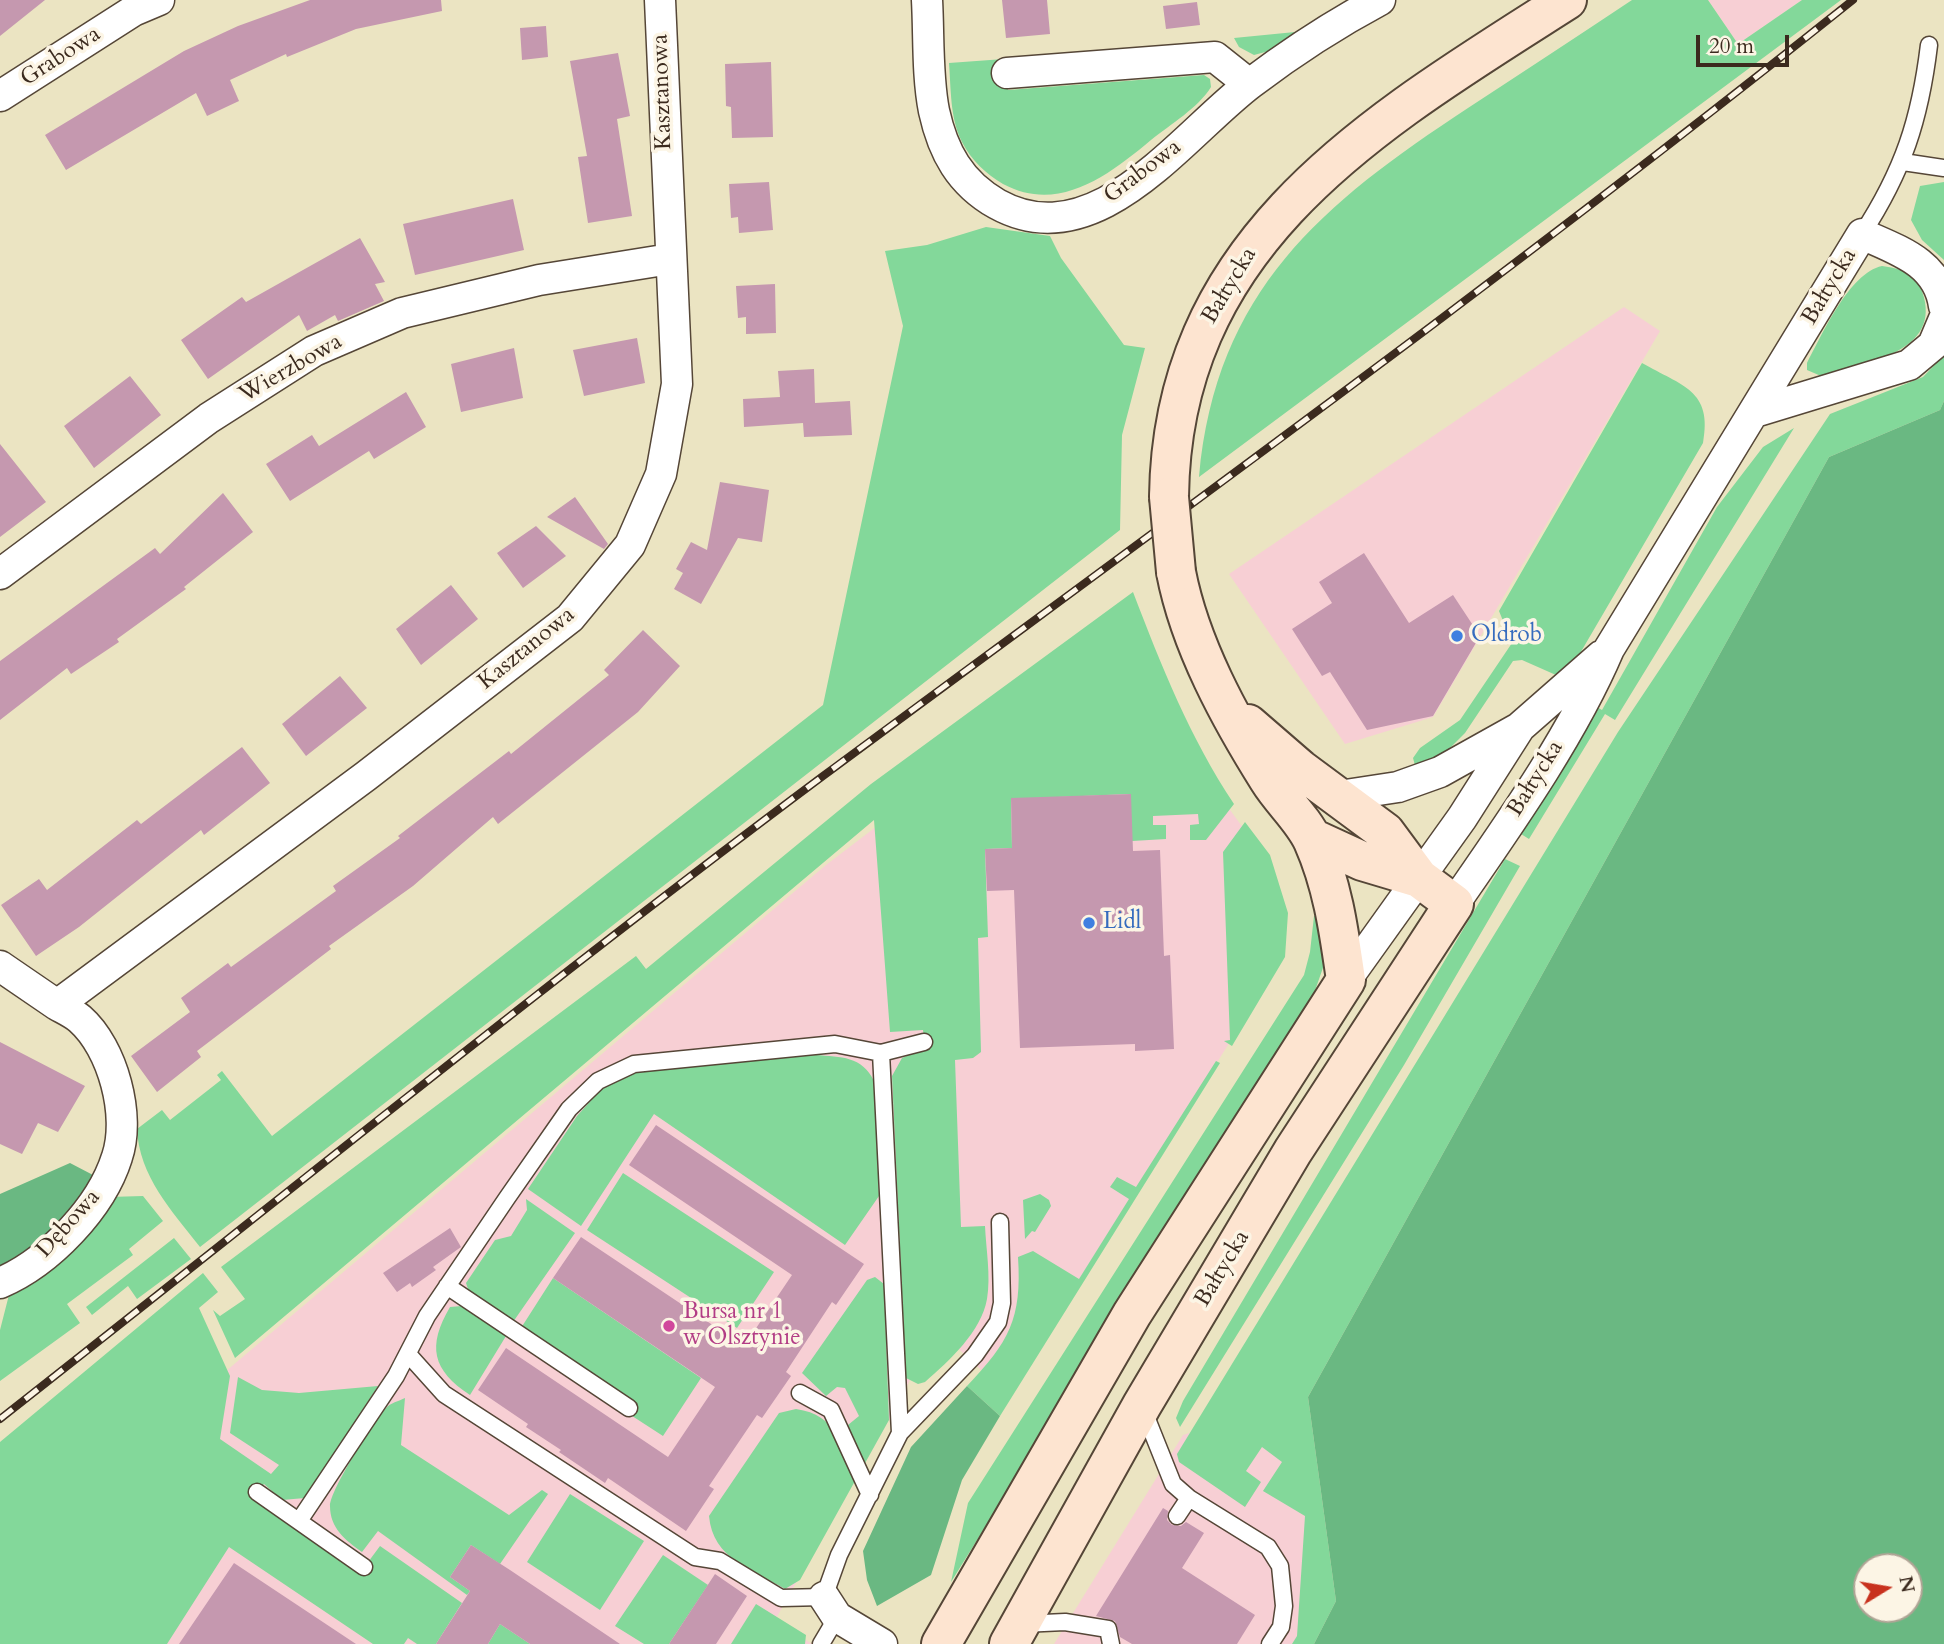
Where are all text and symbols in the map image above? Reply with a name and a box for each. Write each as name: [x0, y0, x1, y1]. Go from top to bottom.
street label: Grabowa: [16, 21, 106, 93]
scale bar: [1699, 21, 1792, 65]
text: 20 m: [1709, 32, 1754, 61]
street label: Kasztanowa: [647, 33, 679, 151]
street label: Grabowa: [1099, 134, 1187, 210]
street label: Bałtycka: [1197, 243, 1263, 329]
street label: Bałtycka: [1797, 244, 1863, 330]
street label: Wierzbowa: [235, 329, 347, 409]
street label: Kasztanowa: [473, 602, 581, 696]
place label: Oldrob: [1471, 622, 1542, 650]
marker: Oldrob: [1449, 628, 1465, 644]
street label: Bałtycka: [1502, 736, 1570, 822]
place label: Lidl: [1103, 909, 1141, 937]
marker: Lidl: [1081, 915, 1097, 931]
street label: Dębowa: [31, 1184, 107, 1264]
street label: Bałtycka: [1190, 1226, 1256, 1312]
place label: Bursa nr 1 w Olsztynie: [683, 1299, 801, 1353]
marker: Bursa nr 1 w Olsztynie: [661, 1318, 677, 1334]
north arrow: [1853, 1553, 1923, 1623]
text: N: [1892, 1574, 1921, 1595]

